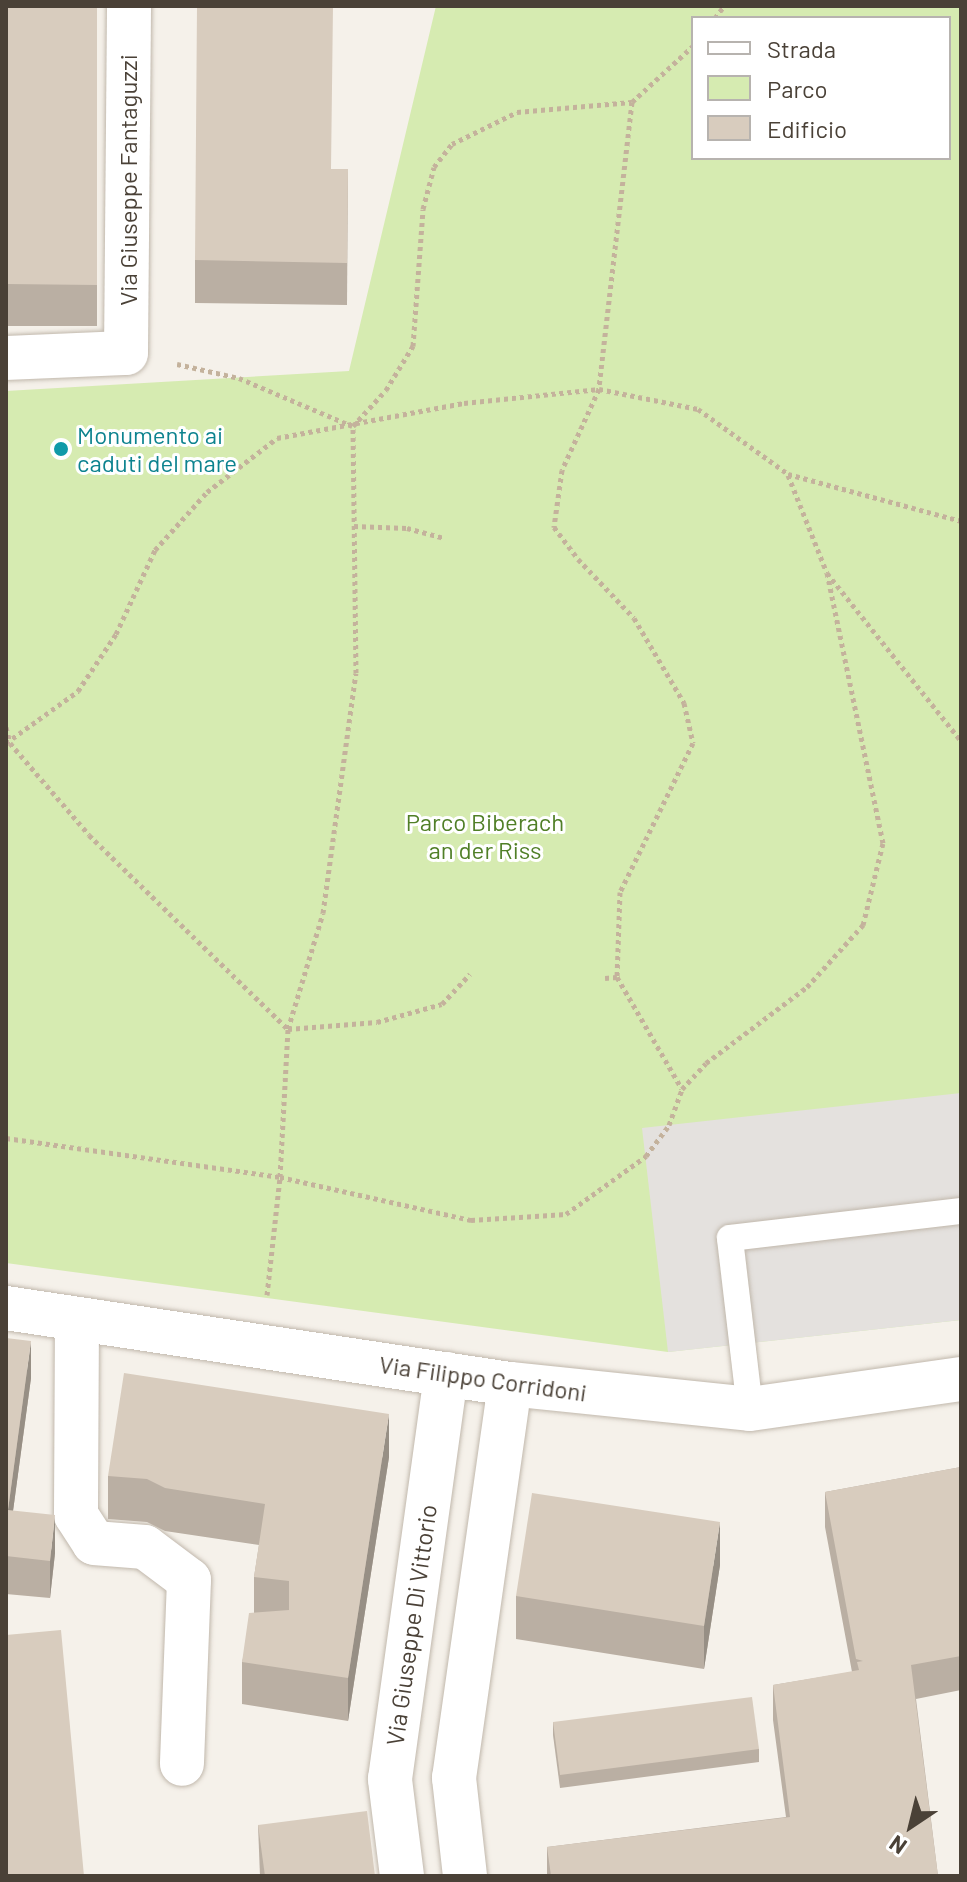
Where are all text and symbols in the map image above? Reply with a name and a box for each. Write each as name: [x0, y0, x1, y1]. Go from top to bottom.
legend: [691, 16, 951, 160]
text: Strada: [767, 34, 836, 63]
street label: Via Giuseppe Fantaguzzi: [114, 54, 142, 306]
text: Parco: [767, 74, 828, 103]
text: Edificio: [767, 114, 847, 143]
place label: Monumento ai caduti del mare: [77, 421, 237, 477]
marker: Monumento ai caduti del mare: [52, 440, 70, 458]
park label: Parco Biberach an der Riss: [406, 808, 564, 864]
street label: Via Filippo Corridoni: [377, 1349, 589, 1407]
street label: Via Giuseppe Di Vittorio: [380, 1502, 442, 1748]
north arrow: [871, 1786, 951, 1866]
text: N: [884, 1831, 911, 1861]

